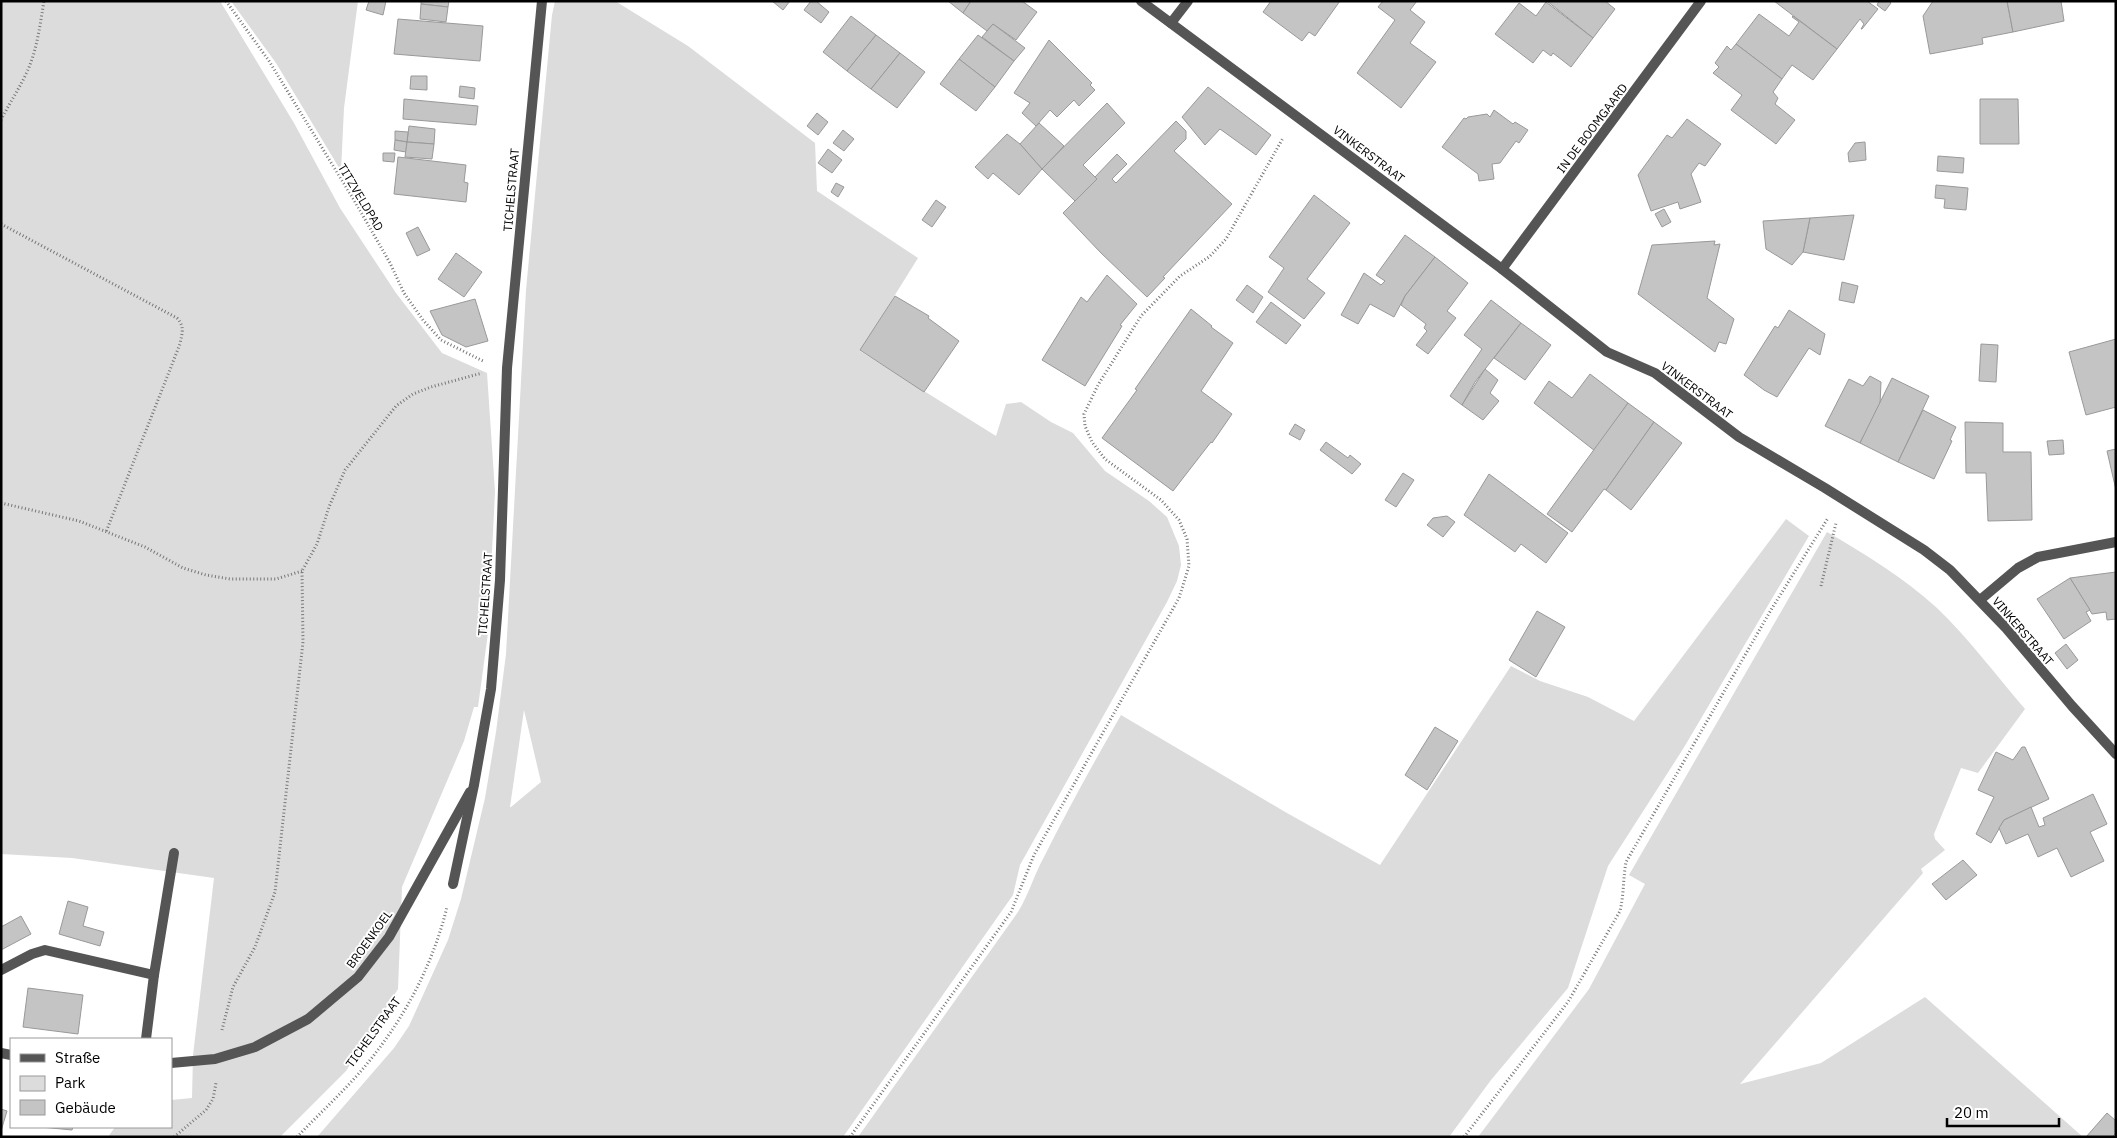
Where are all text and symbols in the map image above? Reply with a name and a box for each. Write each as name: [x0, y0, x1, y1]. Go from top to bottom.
street label: IN DE BOOMGAARD: [1553, 80, 1631, 176]
street label: VINKERSTRAAT: [1330, 122, 1408, 186]
street label: TICHELSTRAAT: [500, 148, 522, 232]
street label: TITZVELDPAD: [335, 160, 387, 234]
street label: VINKERSTRAAT: [1658, 358, 1736, 422]
street label: TICHELSTRAAT: [475, 552, 495, 636]
street label: VINKERSTRAAT: [1989, 594, 2057, 668]
street label: BROENKOEL: [343, 907, 395, 971]
street label: TICHELSTRAAT: [342, 994, 404, 1070]
legend: [10, 1038, 172, 1128]
text: Straße: [55, 1048, 100, 1067]
text: Park: [55, 1073, 85, 1092]
scale bar: [1947, 1096, 2060, 1128]
text: Gebäude: [55, 1098, 116, 1117]
text: 20 m: [1954, 1103, 1989, 1122]

